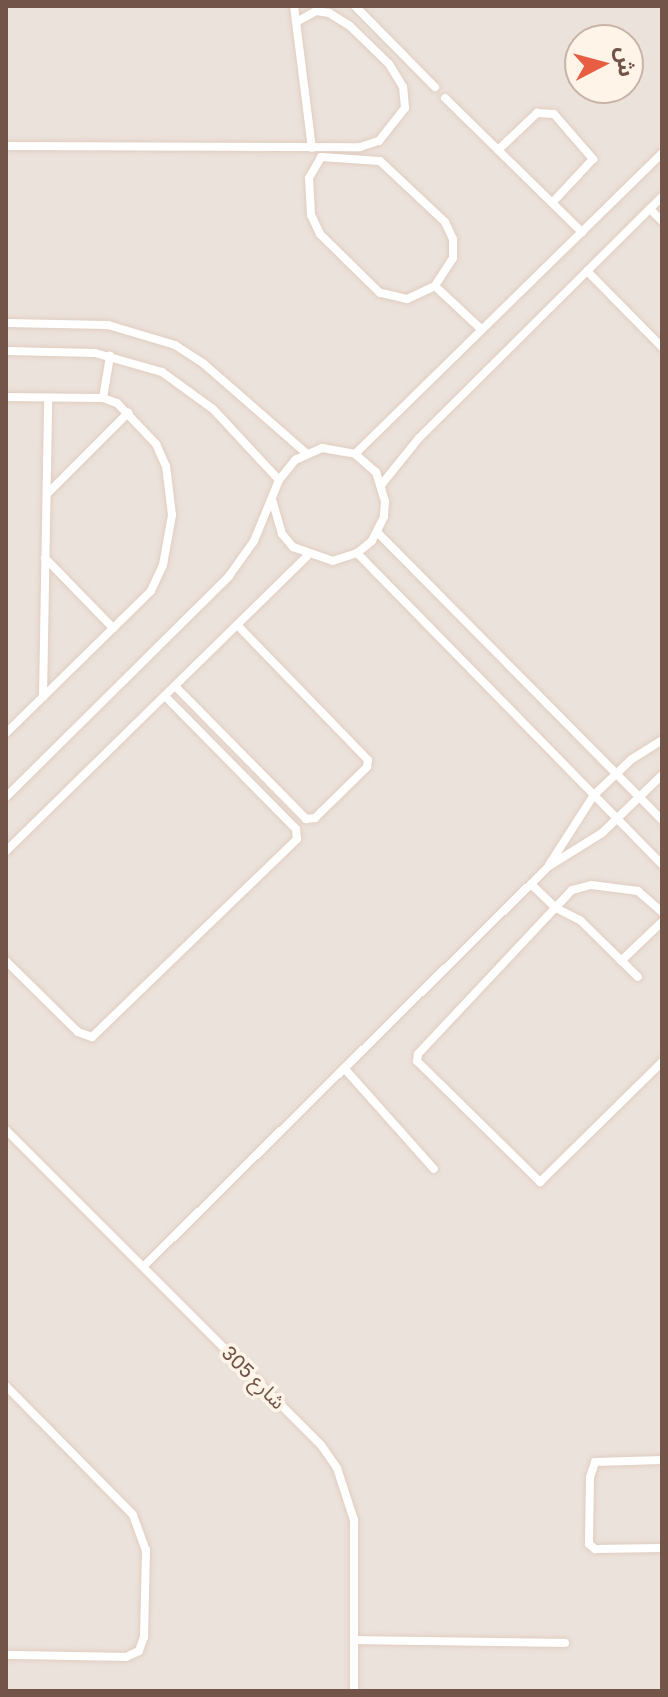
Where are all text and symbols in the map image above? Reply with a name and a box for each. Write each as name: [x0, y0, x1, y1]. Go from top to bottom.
north arrow: [564, 24, 644, 104]
text: ش: [611, 45, 641, 78]
street label: شارع 305: [217, 1340, 291, 1414]

